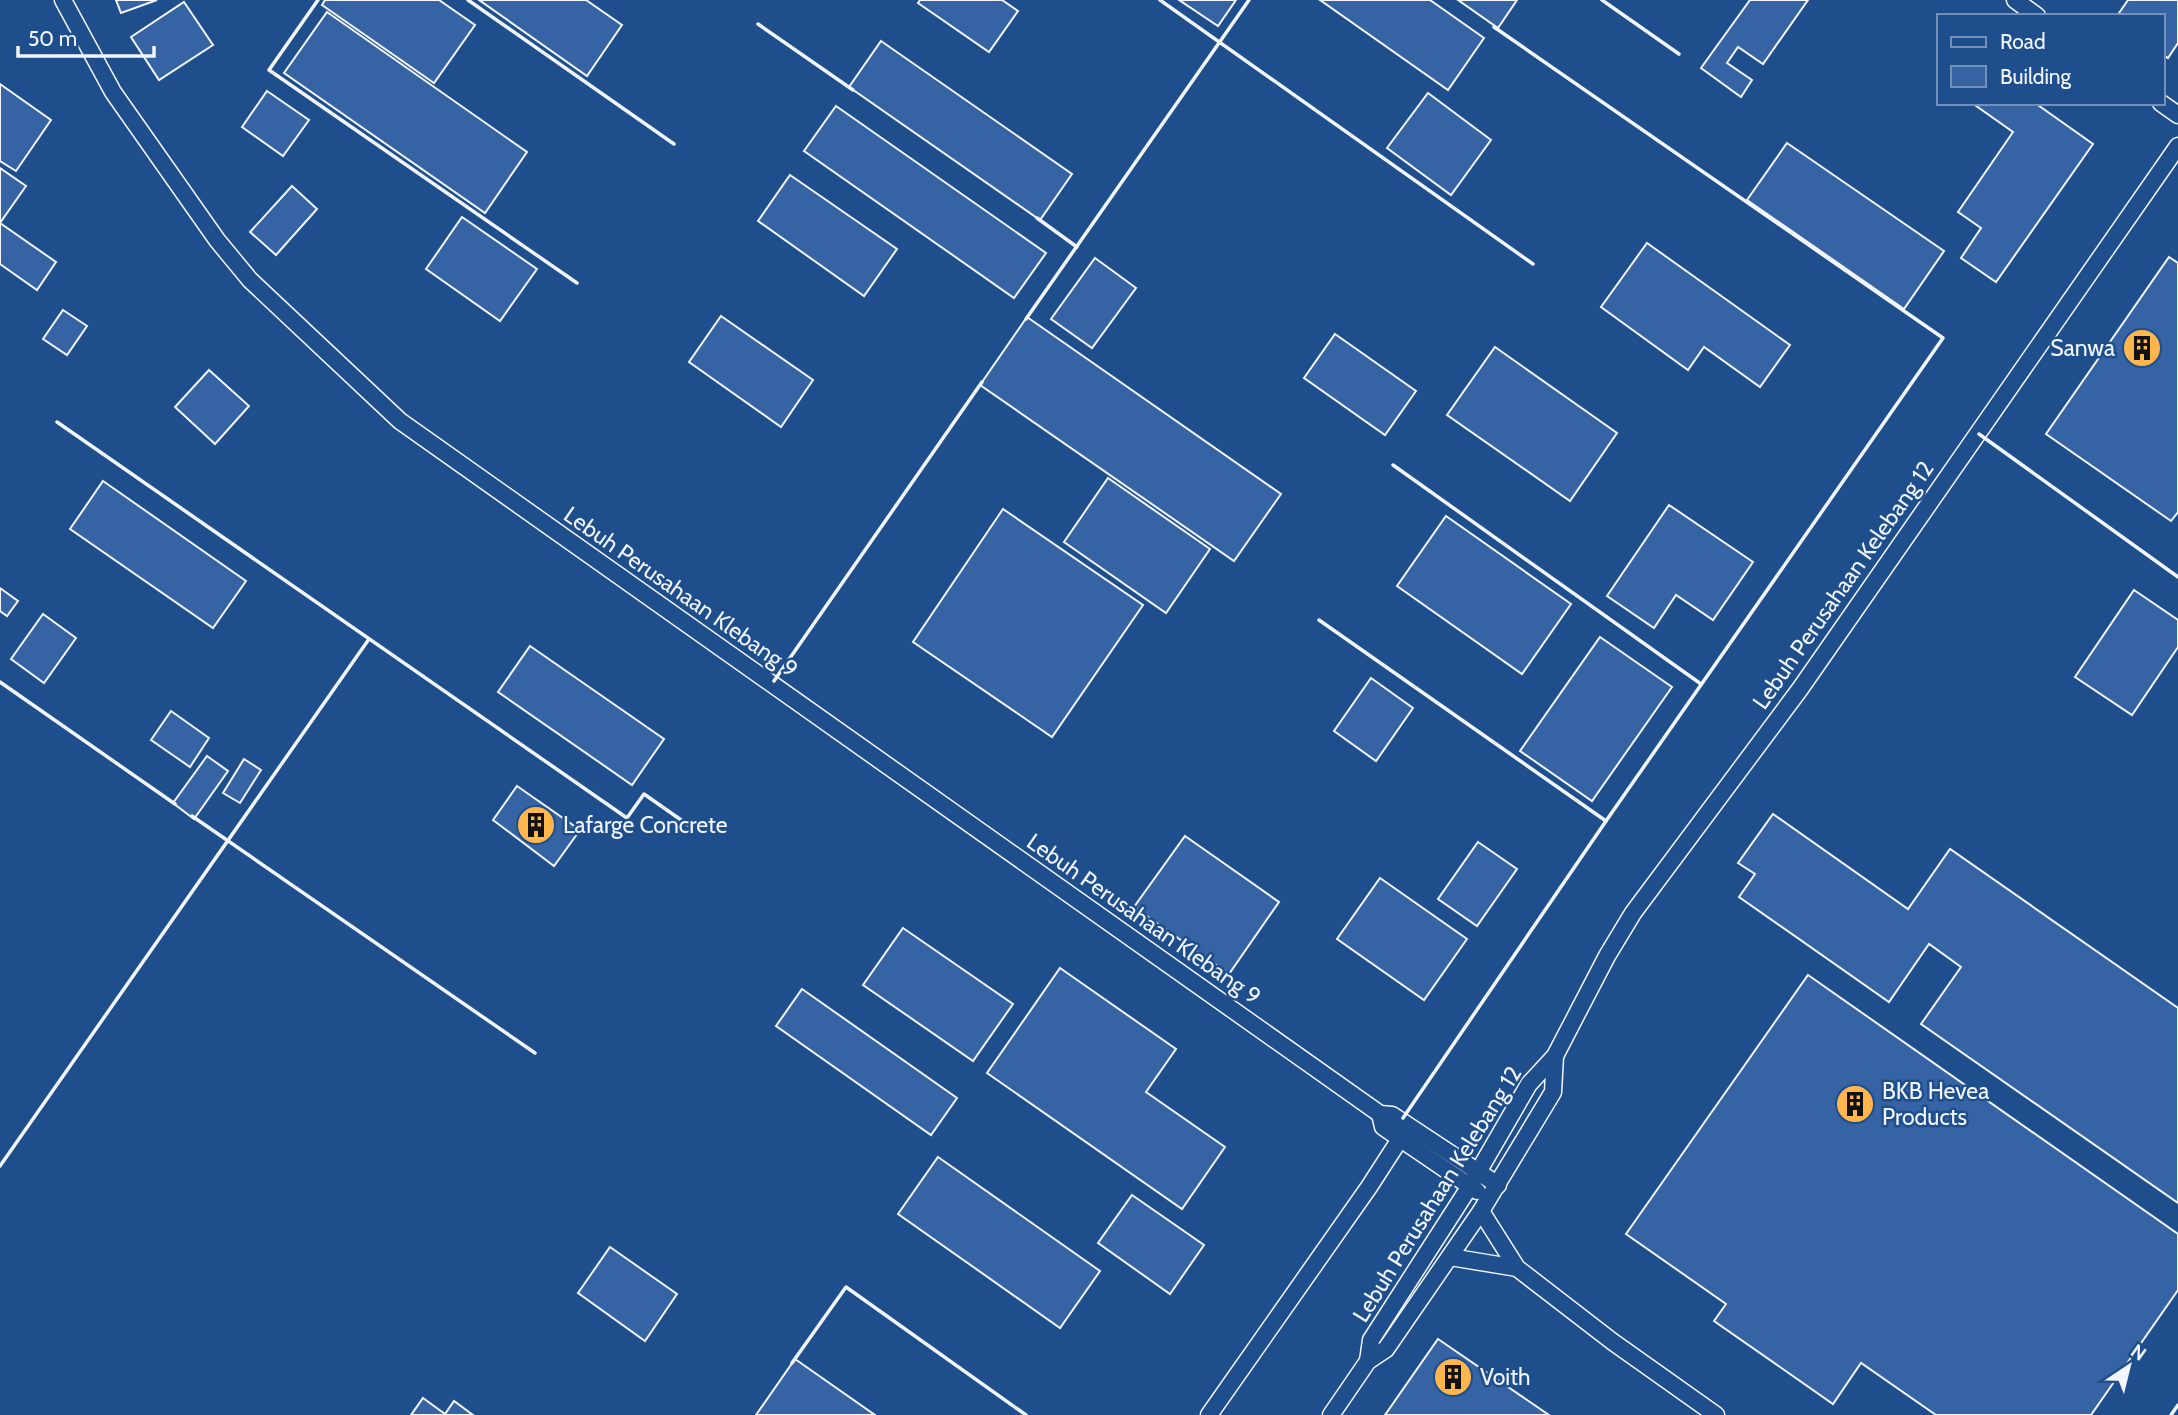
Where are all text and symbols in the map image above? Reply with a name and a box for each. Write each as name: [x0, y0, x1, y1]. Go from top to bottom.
scale bar: [18, 14, 154, 58]
legend: [1937, 14, 2164, 105]
text: 50 m: [28, 26, 77, 51]
text: Road: [2000, 29, 2046, 54]
text: Building: [2000, 64, 2072, 89]
building icon: Sanwa: [2121, 327, 2163, 369]
place label: Sanwa: [2050, 334, 2115, 362]
street label: Lebuh Perusahaan Kelebang 12: [1746, 456, 1940, 714]
street label: Lebuh Perusahaan Klebang 9: [559, 500, 803, 684]
building icon: Lafarge Concrete: [515, 804, 557, 846]
place label: Lafarge Concrete: [563, 811, 728, 839]
street label: Lebuh Perusahaan Klebang 9: [1022, 827, 1266, 1011]
street label: Lebuh Perusahaan Kelebang 12: [1347, 1061, 1527, 1327]
place label: BKB Hevea Products: [1882, 1077, 1989, 1131]
building icon: BKB Hevea Products: [1834, 1083, 1876, 1125]
north arrow: [2094, 1331, 2164, 1401]
text: N: [2126, 1339, 2151, 1366]
building icon: Voith: [1432, 1356, 1474, 1398]
place label: Voith: [1480, 1363, 1530, 1391]

